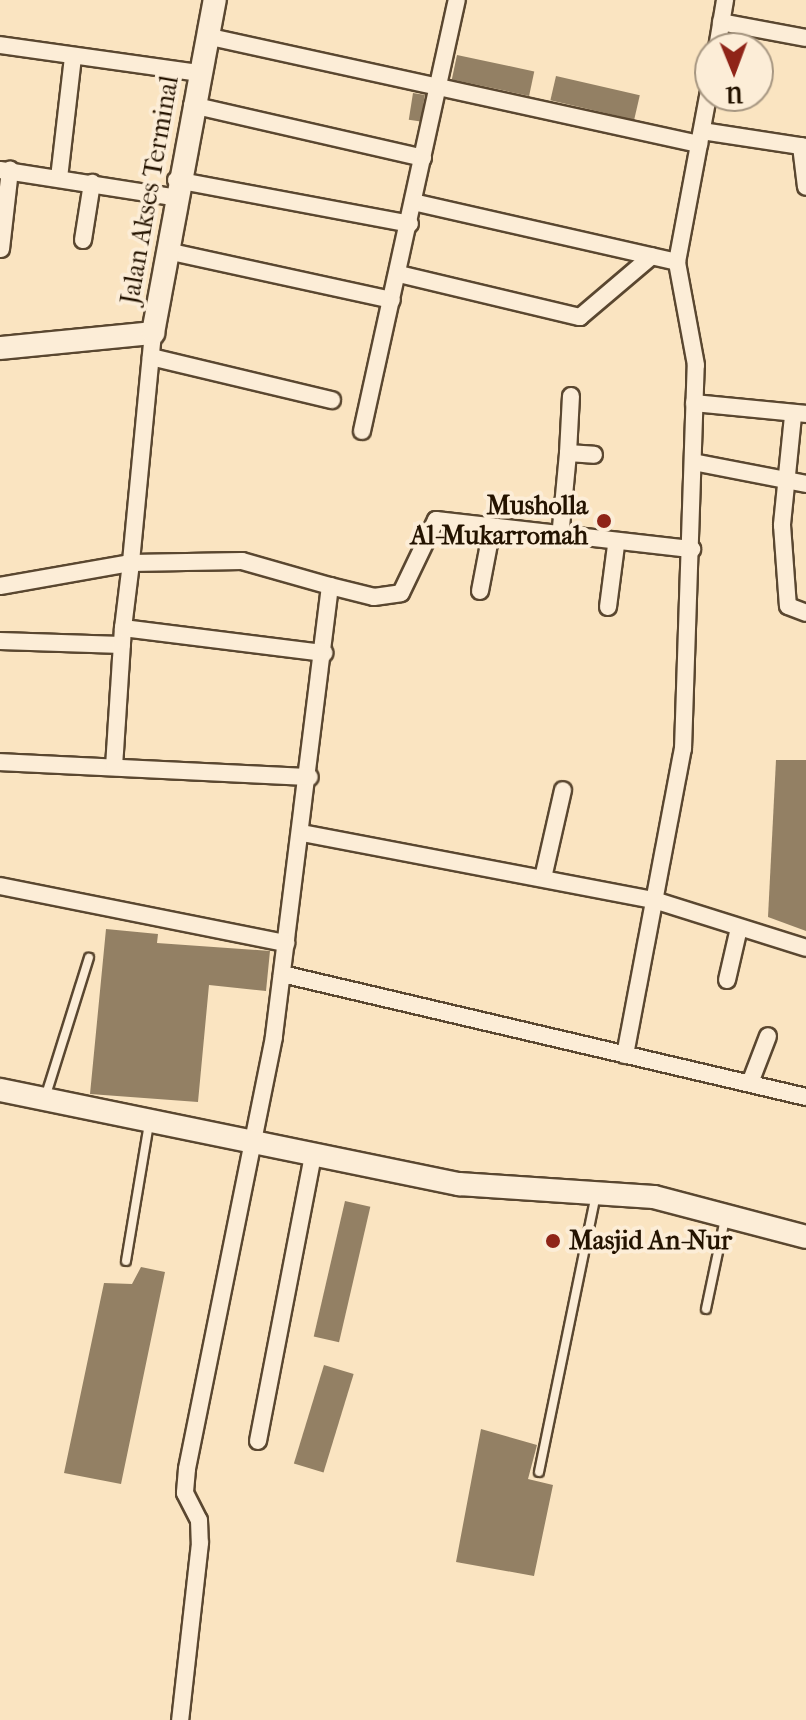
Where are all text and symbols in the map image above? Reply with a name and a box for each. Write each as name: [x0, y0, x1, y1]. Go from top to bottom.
north arrow: [694, 32, 774, 112]
street label: Jalan Akses Terminal: [115, 73, 185, 307]
text: U: [726, 81, 743, 107]
place label: Musholla Al-Mukarromah: [410, 490, 588, 552]
marker: Musholla Al-Mukarromah: [595, 512, 613, 530]
place label: Masjid An-Nur: [569, 1225, 732, 1257]
marker: Masjid An-Nur: [544, 1232, 562, 1250]

